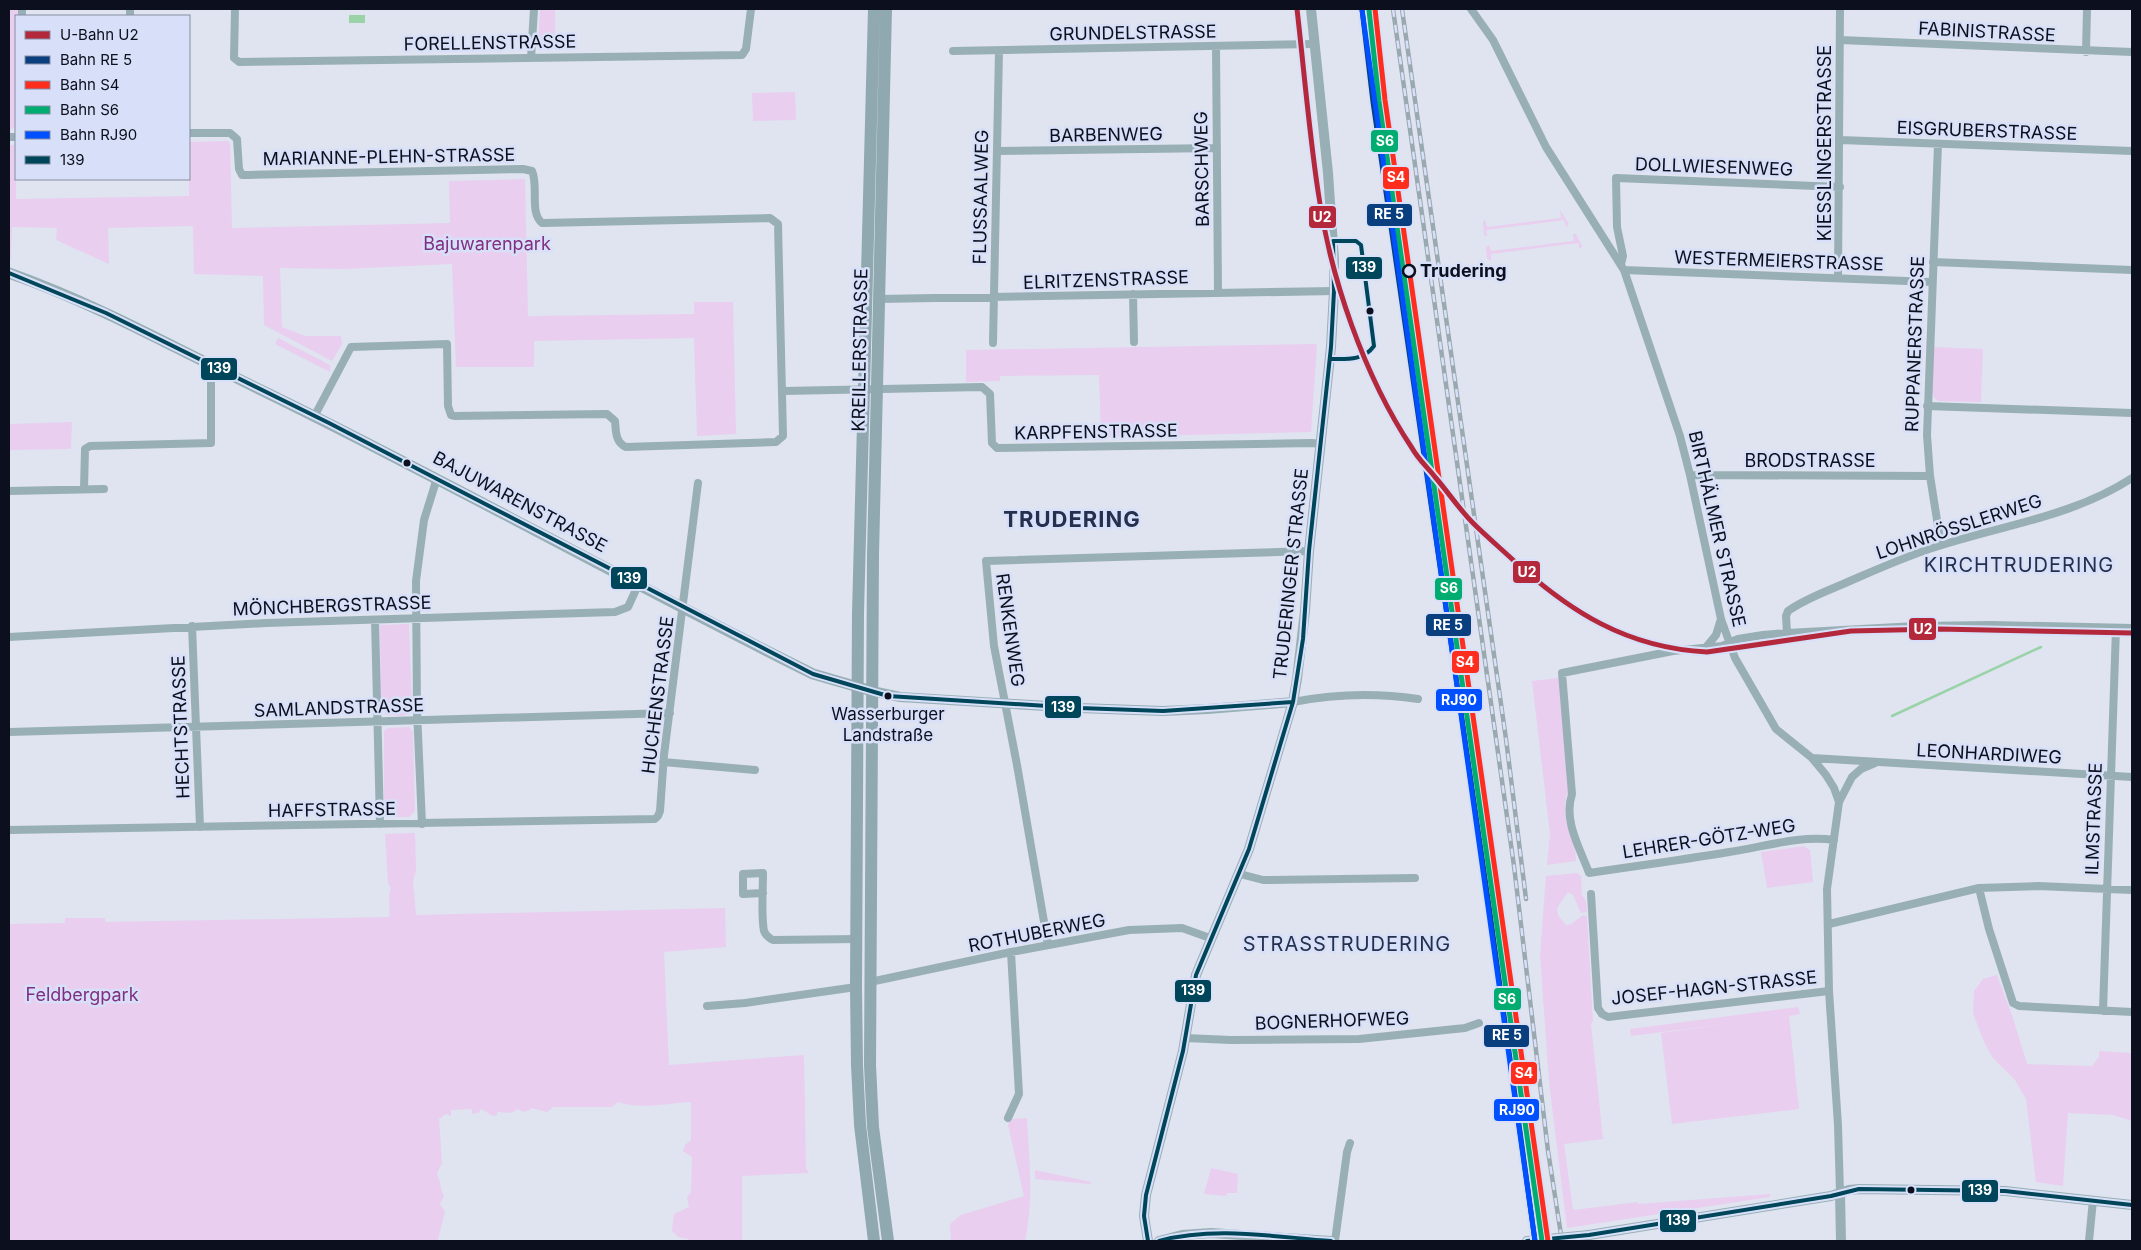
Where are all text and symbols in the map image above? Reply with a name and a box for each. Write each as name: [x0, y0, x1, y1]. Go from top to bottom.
legend: [15, 15, 190, 180]
street label: FABINISTRASSE: [1918, 17, 2056, 46]
street label: GRUNDELSTRASSE: [1049, 21, 1217, 44]
text: U-Bahn U2: [60, 25, 139, 44]
street label: FORELLENSTRASSE: [404, 30, 576, 55]
street label: KIESSLINGERSTRASSE: [1814, 45, 1835, 241]
text: Bahn RE 5: [60, 50, 132, 69]
text: Bahn S4: [60, 75, 120, 94]
text: Bahn S6: [60, 100, 119, 119]
street label: BARSCHWEG: [1190, 111, 1213, 227]
street label: EISGRUBERSTRASSE: [1896, 117, 2078, 144]
street label: BARBENWEG: [1049, 123, 1163, 146]
text: Bahn RJ90: [60, 125, 137, 144]
line badge: S6: [1370, 129, 1399, 153]
street label: FLUSSAALWEG: [969, 130, 992, 264]
text: S6: [1376, 132, 1394, 149]
street label: MARIANNE-PLEHN-STRASSE: [263, 144, 515, 169]
text: 139: [60, 150, 85, 169]
street label: DOLLWIESENWEG: [1634, 153, 1794, 180]
line badge: S4: [1382, 166, 1410, 190]
text: S4: [1387, 168, 1405, 185]
line badge: RE 5: [1366, 203, 1413, 227]
line badge: U2: [1308, 205, 1337, 229]
text: RE 5: [1374, 205, 1404, 222]
text: U2: [1312, 208, 1332, 225]
park label: Bajuwarenpark: [423, 233, 551, 254]
street label: WESTERMEIERSTRASSE: [1674, 246, 1884, 275]
line badge: 139: [1345, 256, 1383, 280]
street label: RUPPANERSTRASSE: [1901, 256, 1928, 432]
text: 139: [1352, 258, 1376, 275]
place label: Trudering: [1420, 260, 1507, 281]
marker: Trudering: [1402, 264, 1416, 278]
street label: ELRITZENSTRASSE: [1023, 266, 1189, 293]
street label: KREILLERSTRASSE: [848, 268, 871, 432]
unlabelled marker: [1365, 306, 1375, 316]
line badge: 139: [200, 357, 238, 381]
text: 139: [207, 359, 231, 376]
street label: KARPFENSTRASSE: [1014, 420, 1178, 443]
street label: BIRTHÄLMER STRASSE: [1685, 429, 1751, 629]
street label: BAJUWARENSTRASSE: [430, 447, 611, 556]
street label: BRODSTRASSE: [1744, 450, 1876, 471]
unlabelled marker: [402, 458, 412, 468]
street label: TRUDERINGER STRASSE: [1269, 467, 1312, 681]
street label: LOHNRÖSSLERWEG: [1873, 489, 2045, 563]
district label: TRUDERING: [1003, 506, 1141, 532]
district label: KIRCHTRUDERING: [1924, 553, 2114, 577]
line badge: U2: [1512, 560, 1541, 584]
text: U2: [1517, 563, 1537, 580]
line badge: 139: [610, 566, 648, 590]
text: 139: [617, 569, 641, 586]
street label: RENKENWEG: [992, 572, 1029, 688]
line badge: S6: [1434, 577, 1463, 601]
text: S6: [1440, 579, 1458, 596]
street label: MÖNCHBERGSTRASSE: [232, 591, 432, 619]
line badge: RE 5: [1425, 613, 1472, 637]
street label: HUCHENSTRASSE: [637, 615, 678, 775]
text: RE 5: [1433, 616, 1463, 633]
line badge: U2: [1908, 617, 1937, 641]
text: U2: [1913, 620, 1933, 637]
line badge: S4: [1451, 650, 1480, 674]
text: S4: [1456, 653, 1474, 670]
street label: HECHTSTRASSE: [168, 655, 193, 799]
line badge: RJ90: [1435, 688, 1483, 712]
marker: Wasserburger Landstraße: [883, 691, 893, 701]
text: RJ90: [1441, 691, 1477, 708]
street label: SAMLANDSTRASSE: [253, 694, 425, 721]
line badge: 139: [1044, 695, 1082, 719]
text: 139: [1051, 698, 1075, 715]
place label: Wasserburger Landstraße: [831, 704, 945, 745]
street label: LEONHARDIWEG: [1916, 739, 2062, 768]
street label: ILMSTRASSE: [2081, 762, 2106, 875]
street label: HAFFSTRASSE: [268, 798, 396, 821]
street label: LEHRER-GÖTZ-WEG: [1621, 813, 1797, 863]
street label: ROTHUBERWEG: [966, 909, 1107, 956]
district label: STRASSTRUDERING: [1243, 932, 1451, 956]
street label: JOSEF-HAGN-STRASSE: [1610, 966, 1818, 1009]
line badge: 139: [1174, 979, 1212, 1003]
text: 139: [1181, 981, 1205, 998]
park label: Feldbergpark: [25, 984, 139, 1005]
line badge: S6: [1493, 987, 1522, 1011]
text: S6: [1498, 990, 1516, 1007]
street label: BOGNERHOFWEG: [1254, 1007, 1410, 1034]
line badge: RE 5: [1483, 1024, 1530, 1048]
text: RE 5: [1492, 1026, 1522, 1043]
line badge: S4: [1510, 1061, 1538, 1085]
text: S4: [1515, 1064, 1533, 1081]
line badge: RJ90: [1493, 1098, 1540, 1122]
text: RJ90: [1499, 1101, 1535, 1118]
line badge: 139: [1961, 1179, 1999, 1203]
text: 139: [1968, 1181, 1992, 1198]
unlabelled marker: [1906, 1185, 1916, 1195]
line badge: 139: [1659, 1209, 1697, 1233]
text: 139: [1666, 1211, 1690, 1228]

